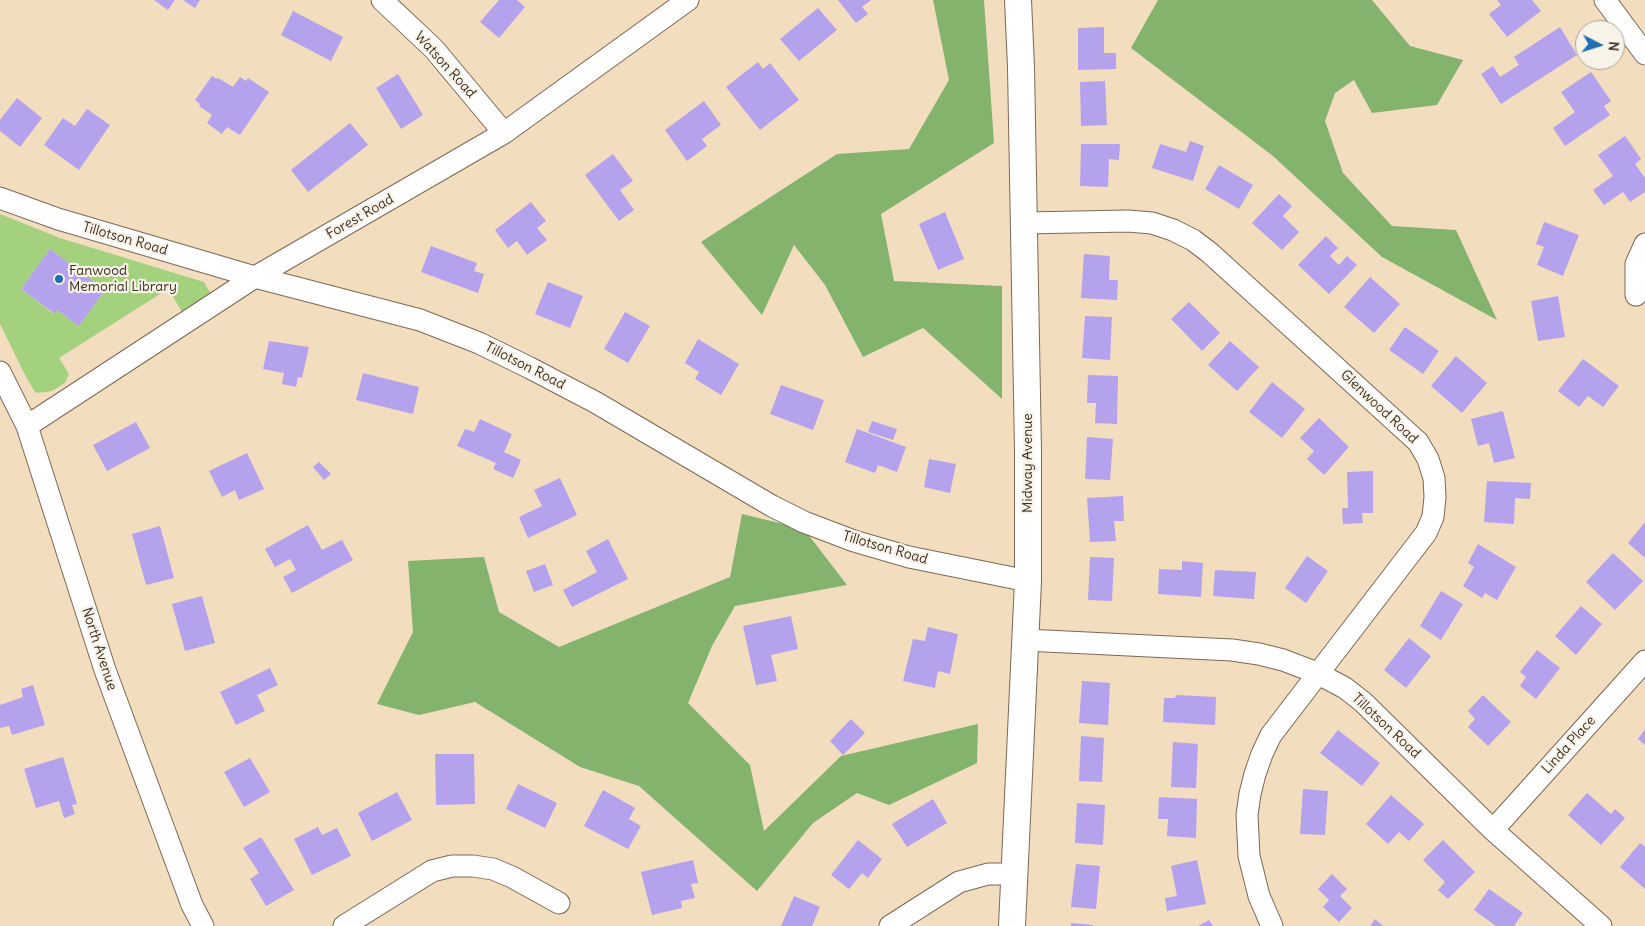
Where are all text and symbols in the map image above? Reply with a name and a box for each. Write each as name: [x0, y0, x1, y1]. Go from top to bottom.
north arrow: [1575, 20, 1625, 70]
street label: Watson Road: [411, 28, 479, 102]
text: N: [1605, 41, 1623, 52]
street label: Forest Road: [323, 191, 397, 243]
street label: Tillotson Road: [81, 219, 169, 259]
place label: Fanwood Memorial Library: [69, 263, 177, 296]
marker: Fanwood Memorial Library: [53, 273, 65, 285]
street label: Tillotson Road: [482, 339, 568, 393]
street label: Glenwood Road: [1337, 367, 1421, 447]
street label: Midway Avenue: [1020, 413, 1036, 513]
street label: Tillotson Road: [841, 528, 929, 568]
street label: North Avenue: [78, 605, 120, 693]
street label: Tillotson Road: [1348, 690, 1424, 762]
street label: Linda Place: [1539, 713, 1599, 777]

